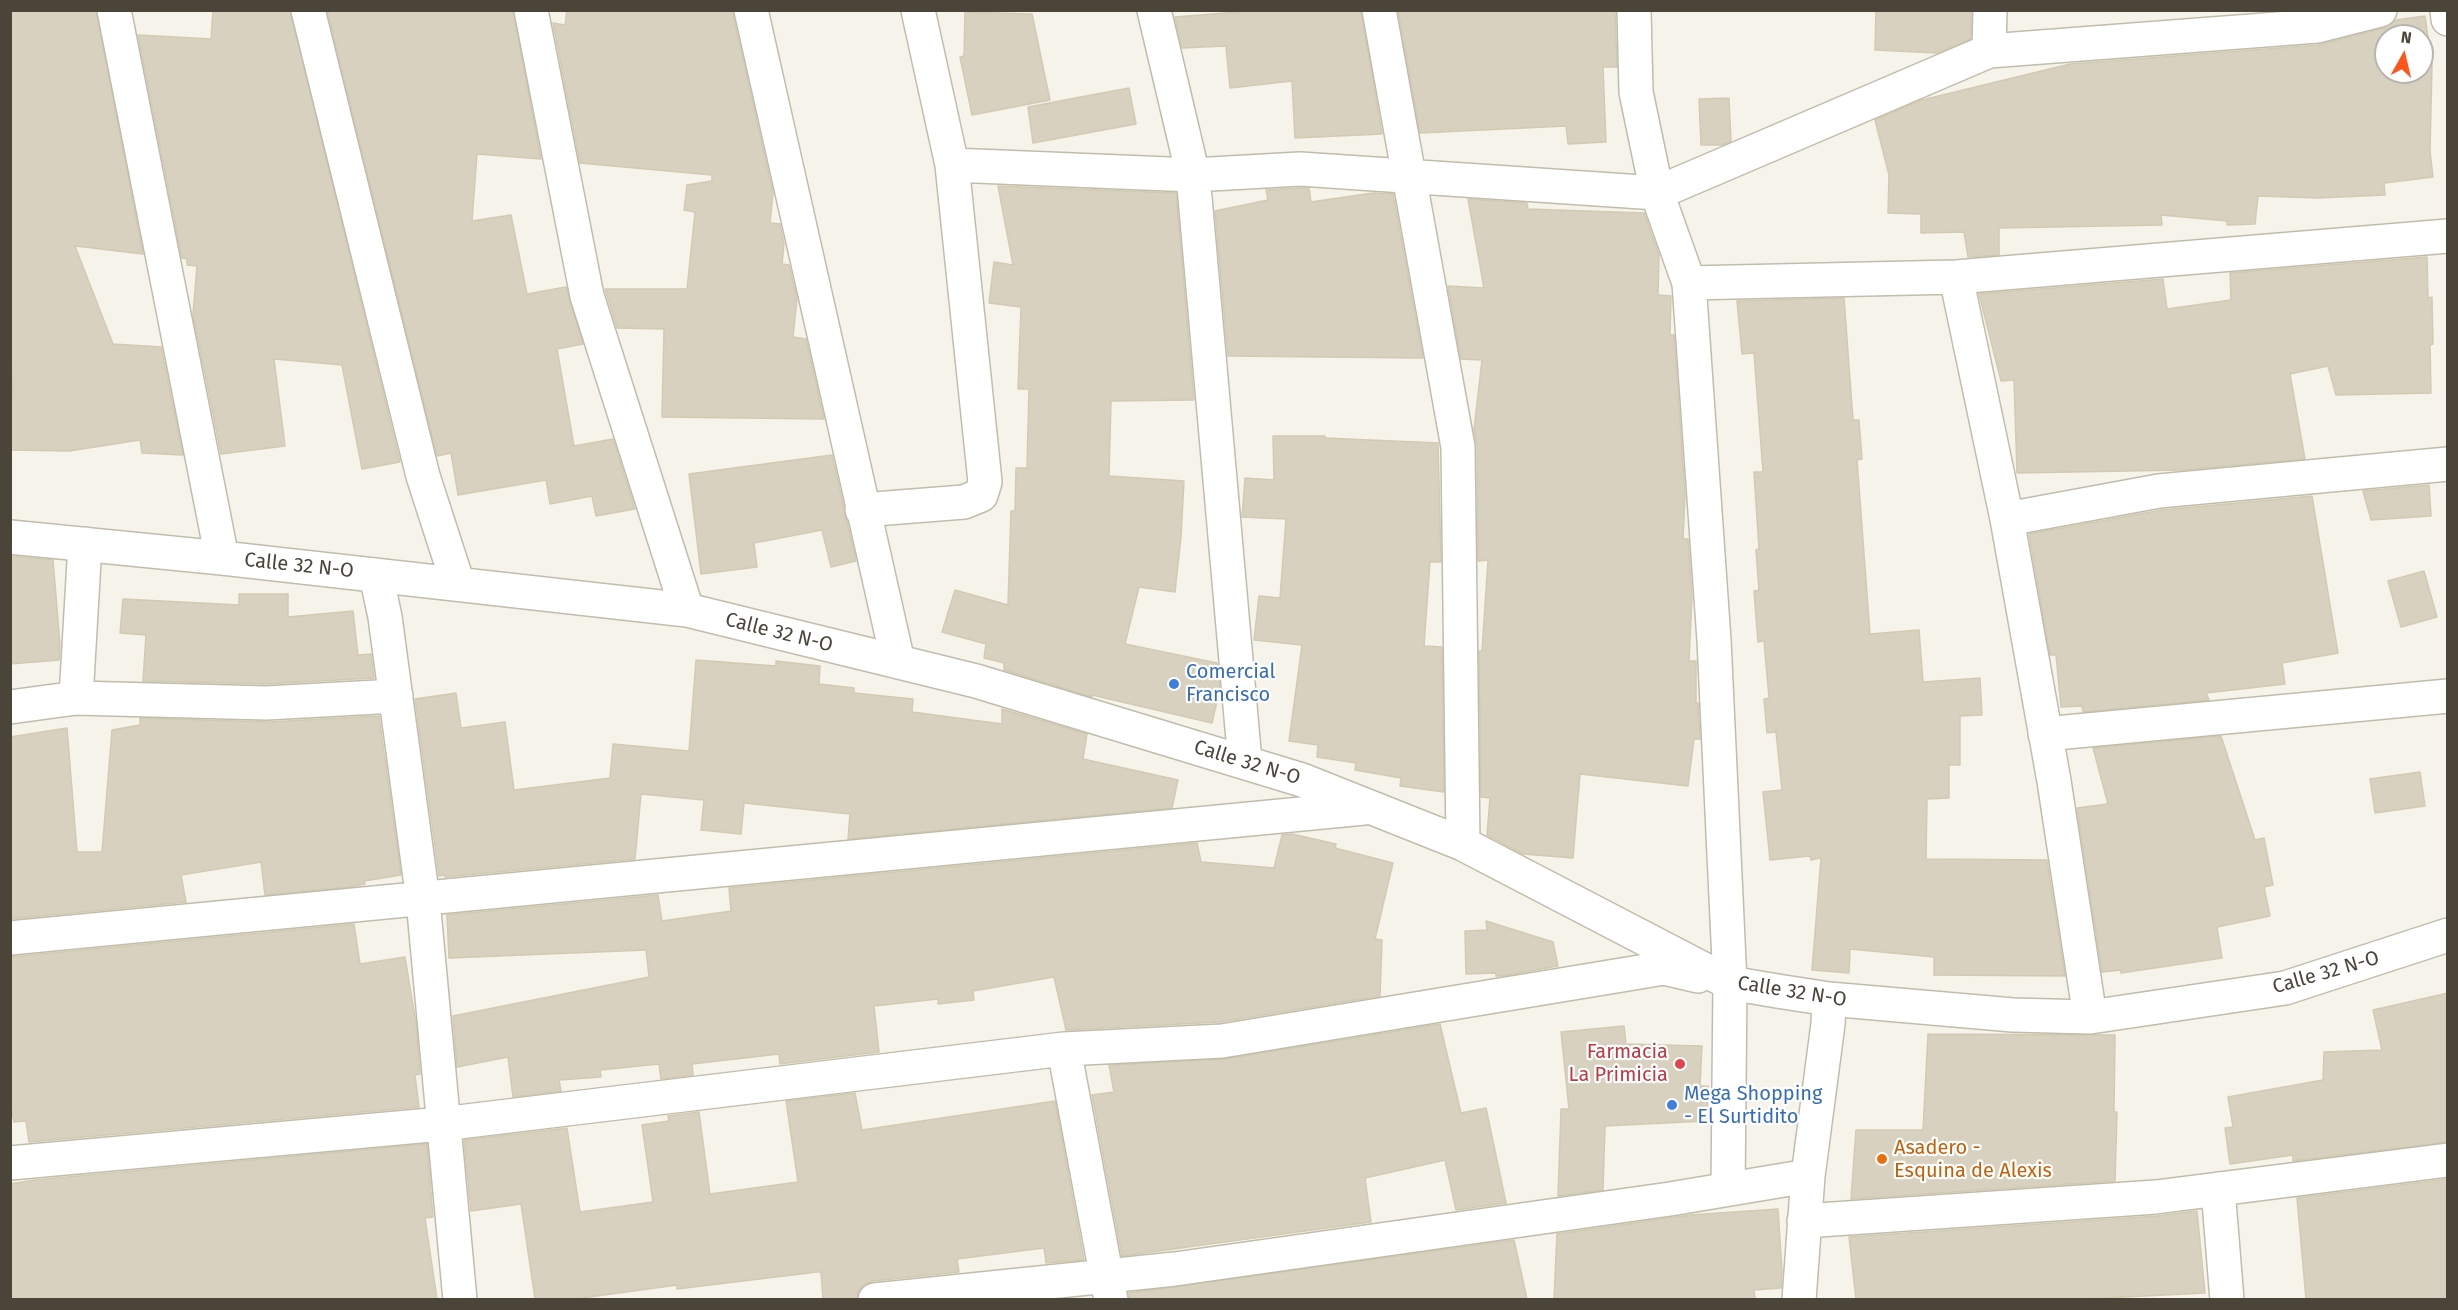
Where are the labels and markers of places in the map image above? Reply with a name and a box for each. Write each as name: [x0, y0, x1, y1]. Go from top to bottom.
place label: Comercial Francisco: [1186, 660, 1275, 707]
marker: Comercial Francisco: [1167, 677, 1181, 691]
place label: Farmacia La Primicia: [1569, 1040, 1668, 1087]
marker: Farmacia La Primicia: [1673, 1057, 1687, 1071]
place label: Mega Shopping - El Surtidito: [1684, 1082, 1822, 1129]
marker: Mega Shopping - El Surtidito: [1665, 1098, 1679, 1112]
place label: Asadero - Esquina de Alexis: [1894, 1136, 2052, 1183]
marker: Asadero - Esquina de Alexis: [1875, 1152, 1889, 1166]

